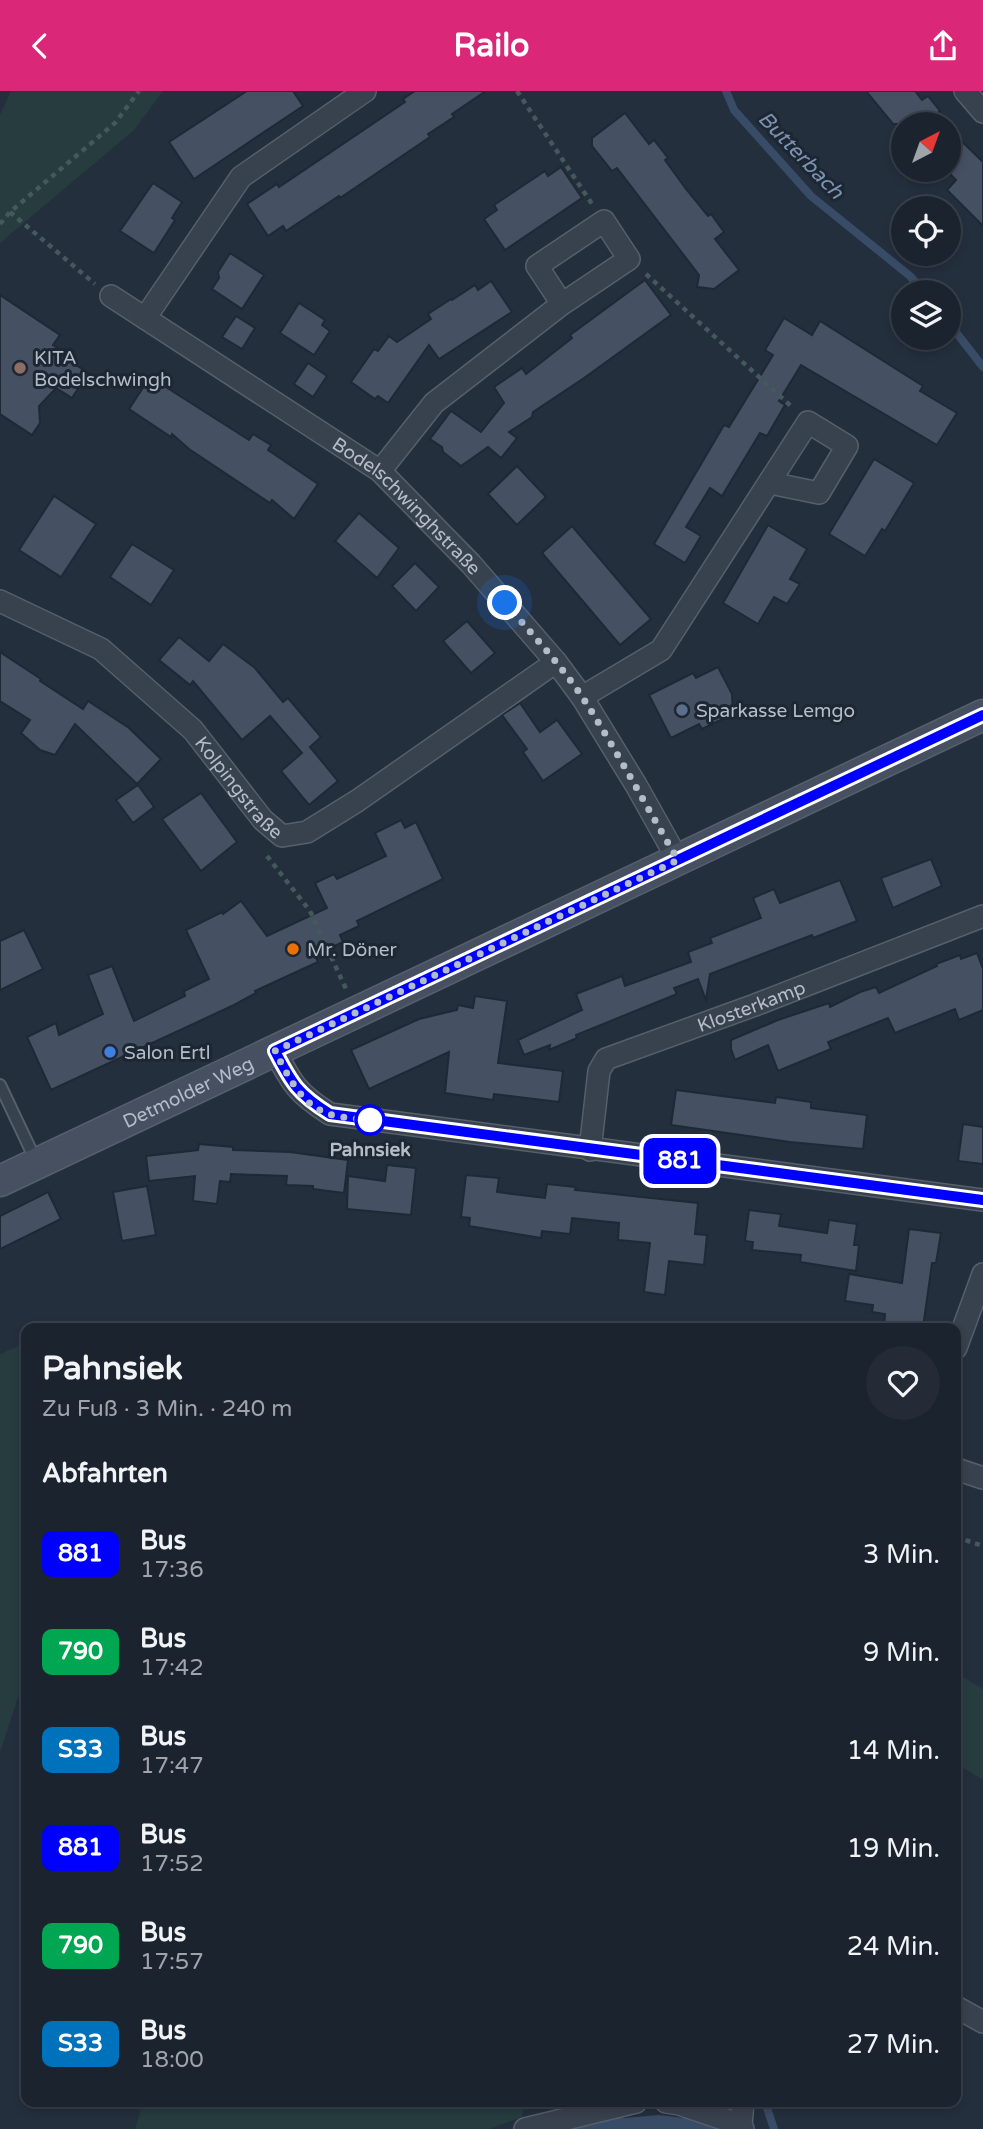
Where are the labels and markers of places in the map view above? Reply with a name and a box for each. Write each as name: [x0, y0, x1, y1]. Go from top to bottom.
place label: KITA Bodelschwingh: [34, 347, 172, 391]
marker: KITA Bodelschwingh: [12, 360, 28, 376]
place label: Sparkasse Lemgo: [696, 700, 855, 722]
marker: Sparkasse Lemgo: [674, 702, 690, 718]
place label: Mr. Döner: [307, 939, 398, 961]
marker: Mr. Döner: [285, 941, 301, 957]
place label: Salon Ertl: [124, 1042, 210, 1064]
marker: Salon Ertl: [102, 1044, 118, 1060]
marker: Pahnsiek: [355, 1105, 385, 1135]
place label: Pahnsiek: [329, 1139, 411, 1161]

